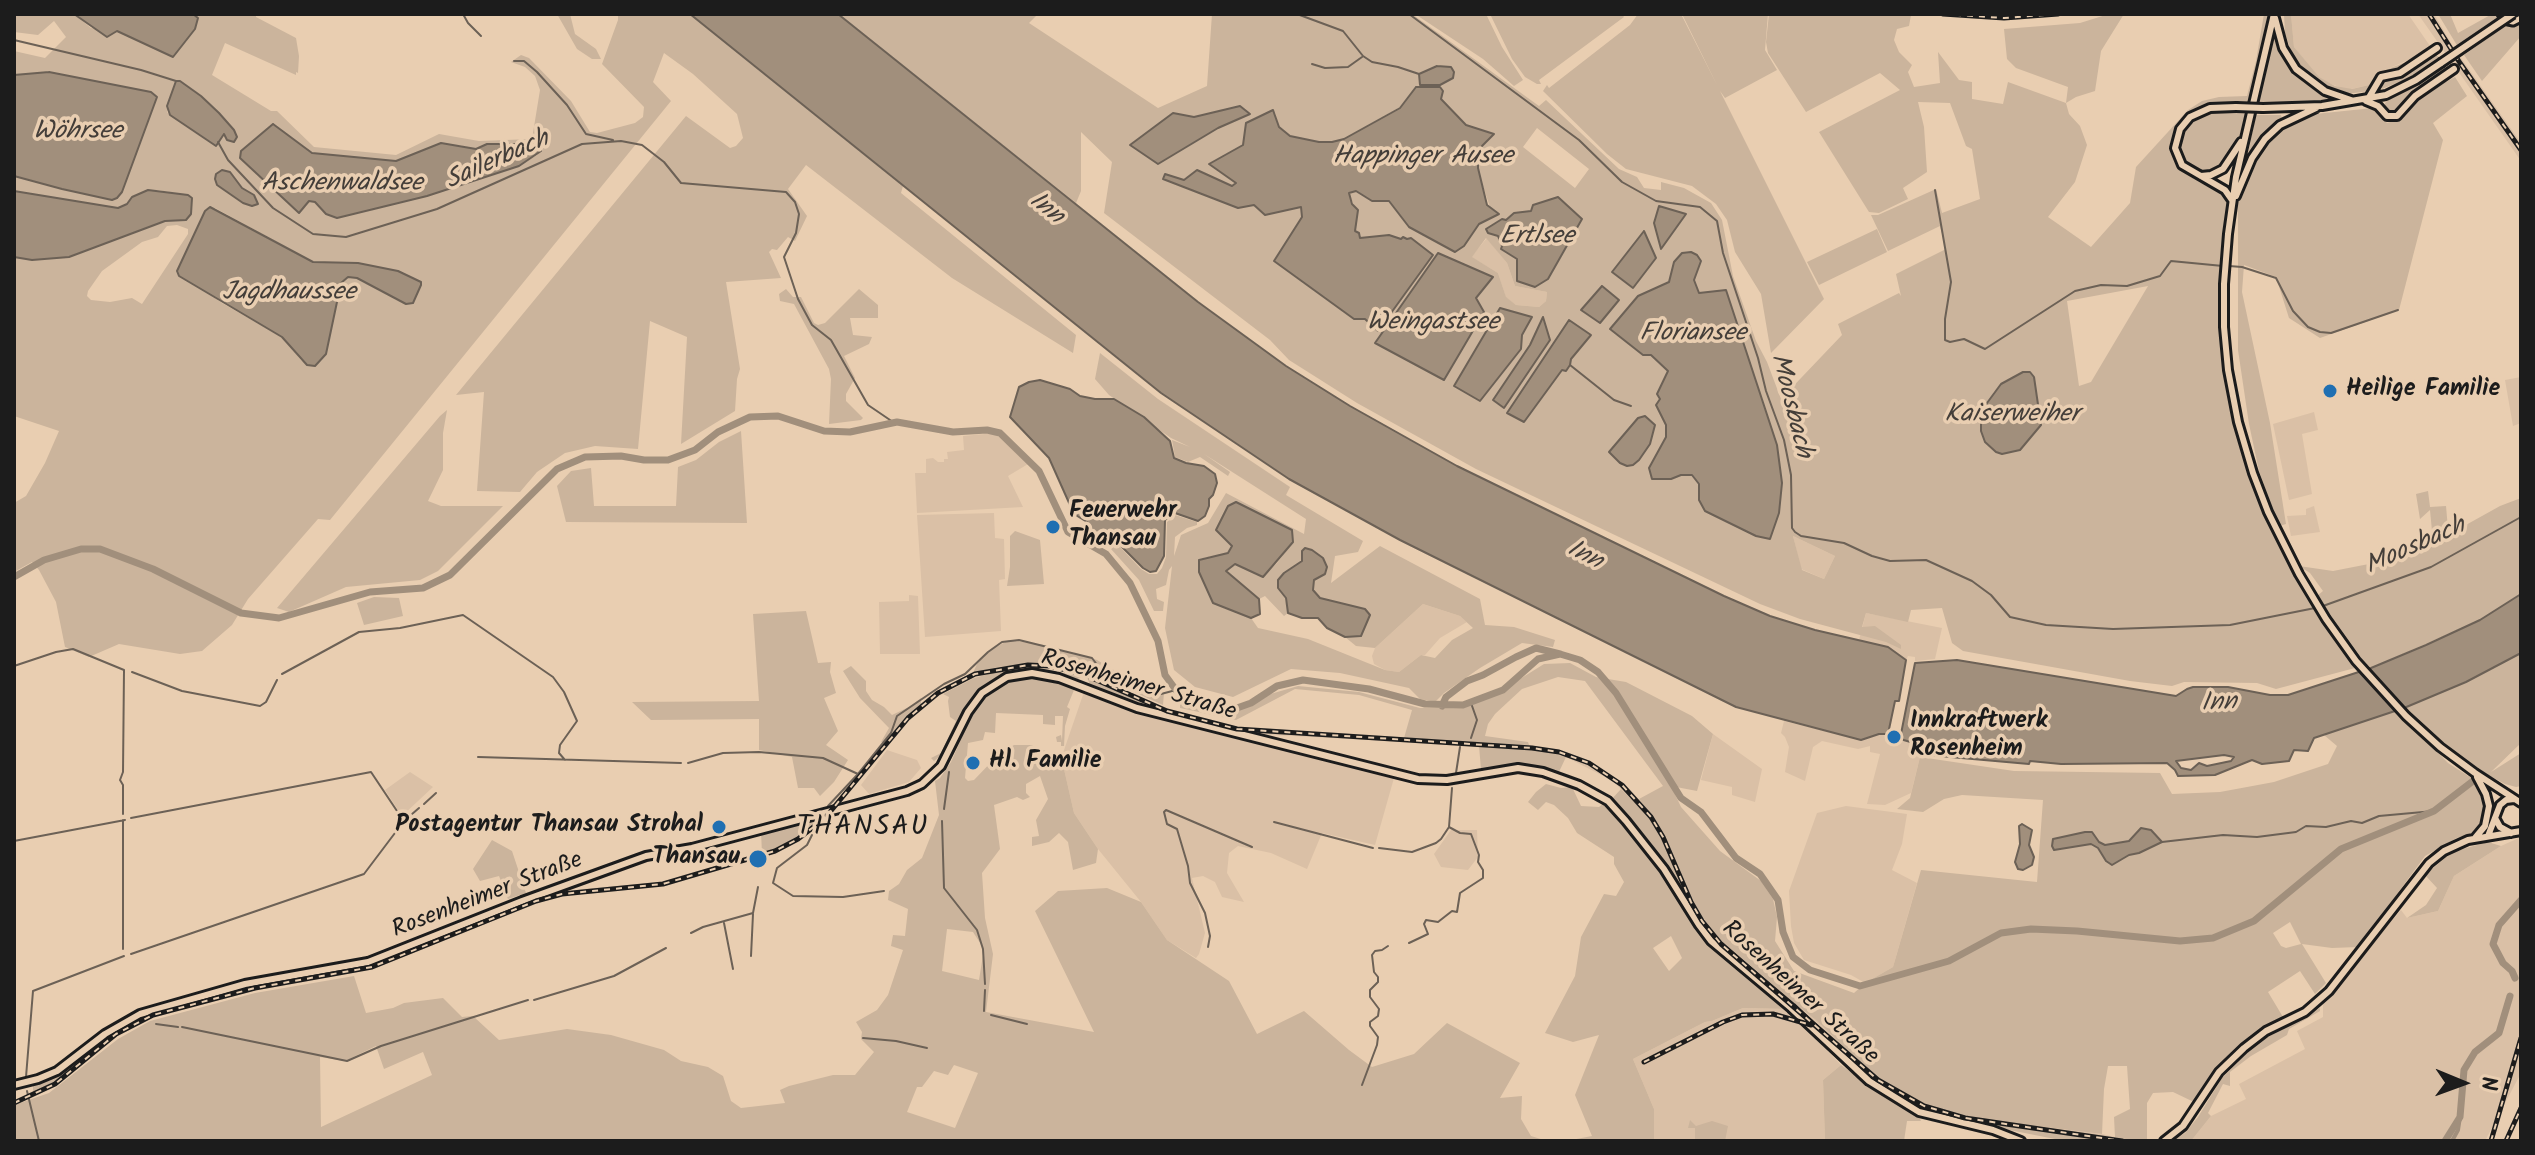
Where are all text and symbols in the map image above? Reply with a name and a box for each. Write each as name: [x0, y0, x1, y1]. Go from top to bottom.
water label: Wöhrsee: [33, 118, 123, 150]
water label: Sailerbach: [441, 125, 555, 199]
water label: Happinger Ausee: [1333, 143, 1513, 175]
water label: Aschenwaldsee: [261, 170, 423, 202]
water label: Inn: [1021, 187, 1069, 233]
water label: Ertlsee: [1500, 223, 1574, 255]
water label: Jagdhaussee: [222, 279, 356, 311]
water label: Weingastsee: [1367, 309, 1499, 341]
water label: Floriansee: [1639, 320, 1747, 352]
water label: Moosbach: [1761, 351, 1817, 461]
place label: Heilige Familie: [2346, 377, 2500, 405]
marker: Heilige Familie: [2321, 382, 2339, 400]
water label: Kaiserweiher: [1945, 401, 2079, 433]
place label: Feuerwehr Thansau: [1069, 499, 1177, 555]
water label: Moosbach: [2361, 512, 2471, 584]
marker: Feuerwehr Thansau: [1044, 518, 1062, 536]
water label: Inn: [1561, 535, 1607, 579]
street label: Rosenheimer Straße: [1037, 645, 1239, 729]
water label: Inn: [2200, 688, 2238, 722]
place label: Innkraftwerk Rosenheim: [1910, 709, 2047, 765]
marker: Innkraftwerk Rosenheim: [1885, 728, 1903, 746]
place label: Hl. Familie: [989, 749, 1101, 777]
marker: Hl. Familie: [964, 754, 982, 772]
district label: THANSAU: [797, 812, 929, 846]
place label: Postagentur Thansau Strohal: [395, 813, 703, 841]
marker: Postagentur Thansau Strohal: [710, 818, 728, 836]
place label: Thansau: [653, 845, 740, 873]
street label: Rosenheimer Straße: [389, 847, 587, 947]
marker: Thansau: [747, 848, 769, 870]
street label: Rosenheimer Straße: [1714, 916, 1884, 1072]
north arrow: [2423, 1043, 2503, 1123]
text: N: [2470, 1076, 2505, 1091]

